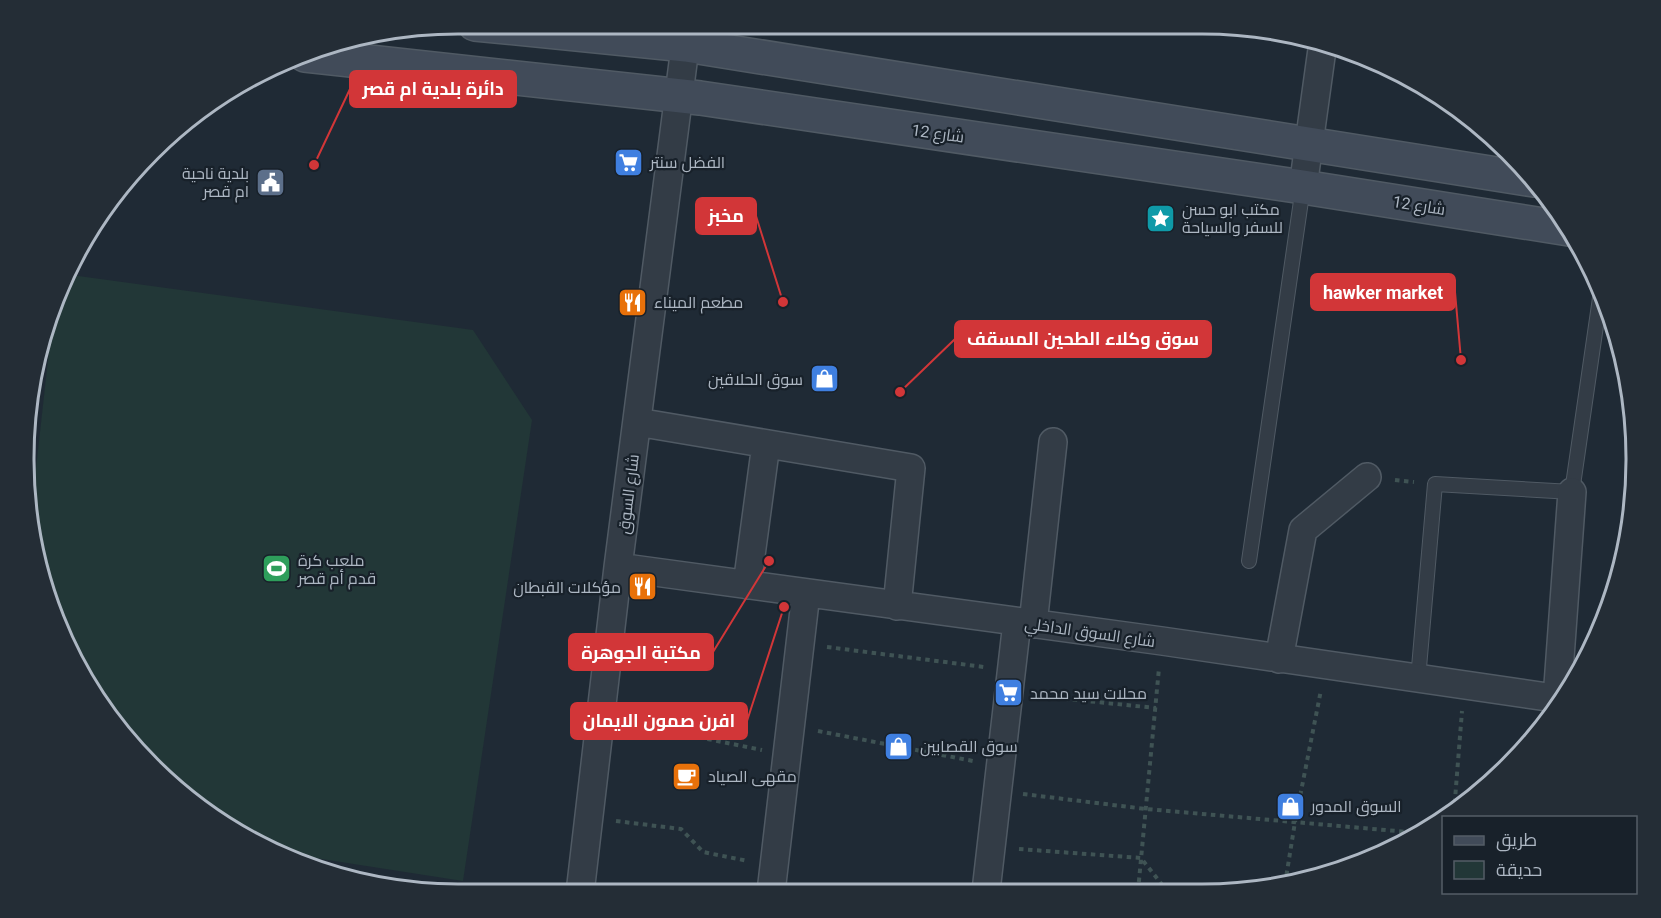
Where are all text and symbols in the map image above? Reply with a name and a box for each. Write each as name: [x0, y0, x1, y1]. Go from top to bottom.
callout: دائرة بلدية ام قصر: [350, 71, 516, 107]
text: دائرة بلدية ام قصر: [361, 78, 504, 101]
street label: شارع 12: [910, 120, 965, 149]
supermarket icon: الفضل سنتر: [613, 146, 645, 178]
place label: الفضل سنتر: [649, 153, 725, 173]
place label: بلدية ناحية ام قصر: [182, 164, 249, 203]
public building icon: بلدية ناحية ام قصر: [254, 166, 286, 198]
street label: شارع 12: [1391, 192, 1447, 221]
callout: مخبز: [696, 198, 756, 234]
place label: مكتب ابو حسن للسفر والسياحة: [1182, 200, 1283, 237]
place icon: مكتب ابو حسن للسفر والسياحة: [1145, 202, 1177, 234]
text: مخبز: [707, 205, 744, 227]
callout: hawker market: [1311, 274, 1455, 310]
text: hawker market: [1323, 282, 1443, 303]
restaurant icon: مطعم الميناء: [617, 286, 649, 318]
place label: مطعم الميناء: [654, 293, 743, 314]
callout: سوق وكلاء الطحين المسقف: [955, 321, 1211, 357]
text: سوق وكلاء الطحين المسقف: [967, 328, 1199, 350]
shop icon: سوق الحلاقين: [808, 363, 840, 395]
place label: سوق الحلاقين: [708, 370, 803, 390]
street label: شارع السوق: [614, 453, 645, 535]
place label: ملعب كرة قدم أم قصر: [297, 551, 376, 590]
sports icon: ملعب كرة قدم أم قصر: [261, 553, 293, 585]
restaurant icon: مؤكلات القبطان: [626, 571, 658, 603]
place label: مؤكلات القبطان: [513, 578, 621, 598]
street label: شارع السوق الداخلي: [1023, 614, 1156, 655]
callout: مكتبة الجوهرة: [569, 634, 713, 670]
text: مكتبة الجوهرة: [581, 642, 701, 664]
supermarket icon: محلات سيد محمد: [993, 677, 1025, 709]
place label: محلات سيد محمد: [1030, 684, 1147, 703]
callout: افرن صمون الايمان: [571, 703, 747, 739]
text: افرن صمون الايمان: [583, 710, 735, 732]
shop icon: سوق القصابين: [883, 730, 915, 762]
place label: سوق القصابين: [920, 737, 1018, 757]
cafe icon: مقهى الصياد: [671, 760, 703, 792]
place label: مقهى الصياد: [708, 767, 797, 787]
shop icon: السوق المدور: [1274, 790, 1306, 822]
place label: السوق المدور: [1310, 797, 1401, 817]
legend: [1442, 816, 1637, 894]
text: طريق: [1496, 829, 1537, 852]
text: حديقة: [1496, 859, 1542, 880]

